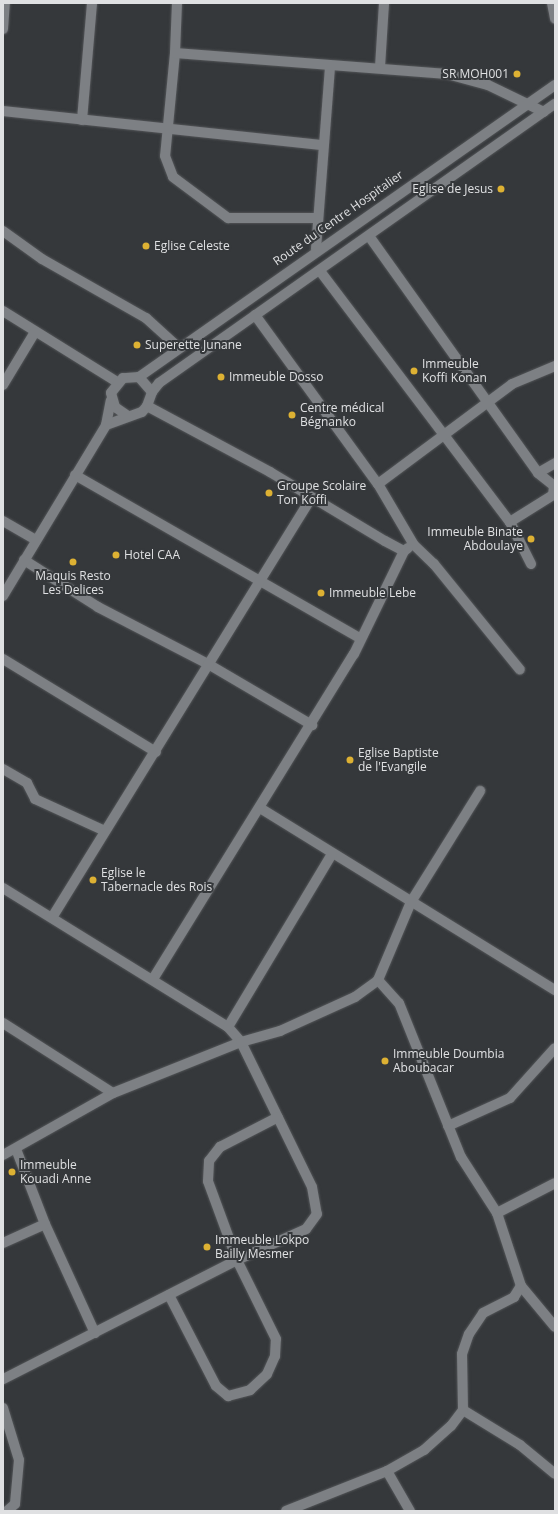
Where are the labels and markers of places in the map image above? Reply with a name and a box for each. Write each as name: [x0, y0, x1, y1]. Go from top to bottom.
place label: SR MOH001: [442, 67, 509, 81]
marker: SR MOH001: [512, 69, 522, 79]
place label: Eglise de Jesus: [412, 182, 493, 196]
marker: Eglise de Jesus: [496, 184, 506, 194]
place label: Eglise Celeste: [154, 239, 230, 253]
marker: Eglise Celeste: [141, 241, 151, 251]
place label: Superette Junane: [145, 338, 242, 352]
marker: Superette Junane: [132, 340, 142, 350]
place label: Immeuble Koffi Konan: [422, 357, 487, 385]
marker: Immeuble Koffi Konan: [409, 366, 419, 376]
place label: Immeuble Dosso: [229, 370, 323, 384]
marker: Immeuble Dosso: [216, 372, 226, 382]
place label: Centre médical Bégnanko: [300, 401, 384, 429]
marker: Centre médical Bégnanko: [287, 410, 297, 420]
place label: Groupe Scolaire Ton Koffi: [277, 479, 366, 507]
marker: Groupe Scolaire Ton Koffi: [264, 488, 274, 498]
place label: Immeuble Binate Abdoulaye: [427, 525, 523, 553]
marker: Immeuble Binate Abdoulaye: [526, 534, 536, 544]
place label: Hotel CAA: [124, 548, 180, 562]
marker: Hotel CAA: [111, 550, 121, 560]
marker: Maquis Resto Les Delices: [68, 557, 78, 567]
place label: Maquis Resto Les Delices: [35, 569, 111, 597]
place label: Immeuble Lebe: [329, 586, 416, 600]
marker: Immeuble Lebe: [316, 588, 326, 598]
place label: Eglise Baptiste de l'Evangile: [358, 746, 439, 774]
marker: Eglise Baptiste de l'Evangile: [345, 755, 355, 765]
place label: Eglise le Tabernacle des Rois: [101, 866, 212, 894]
marker: Eglise le Tabernacle des Rois: [88, 875, 98, 885]
place label: Immeuble Doumbia Aboubacar: [393, 1047, 504, 1075]
marker: Immeuble Doumbia Aboubacar: [380, 1056, 390, 1066]
place label: Immeuble Kouadi Anne: [20, 1158, 91, 1186]
marker: Immeuble Kouadi Anne: [7, 1167, 17, 1177]
place label: Immeuble Lokpo Bailly Mesmer: [215, 1233, 309, 1261]
marker: Immeuble Lokpo Bailly Mesmer: [202, 1242, 212, 1252]

